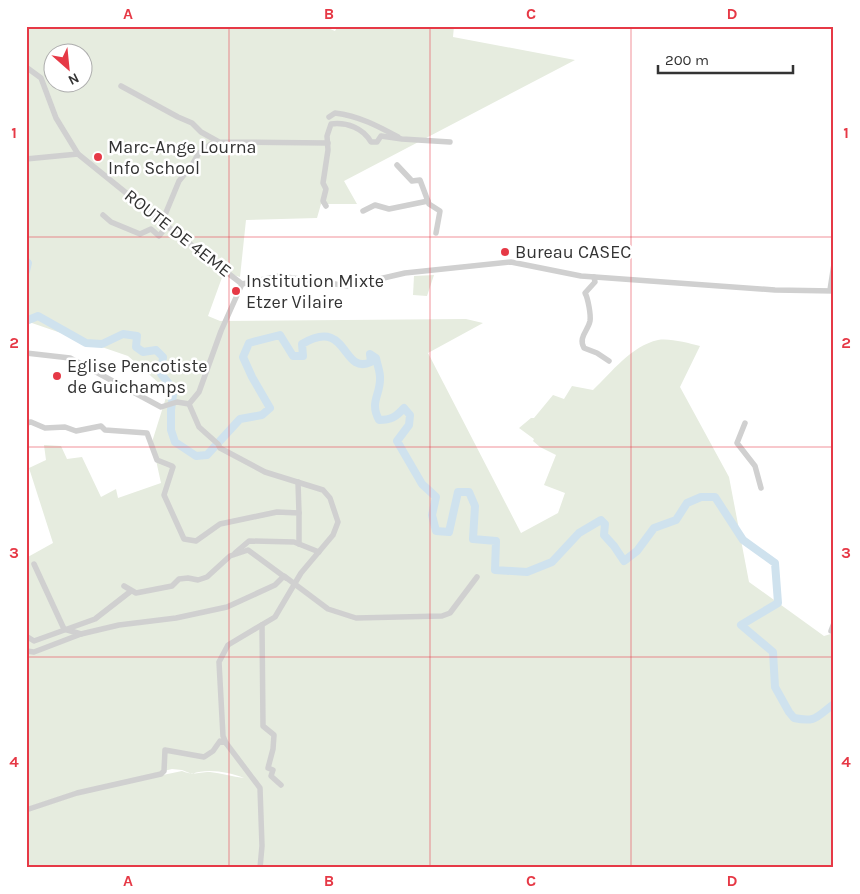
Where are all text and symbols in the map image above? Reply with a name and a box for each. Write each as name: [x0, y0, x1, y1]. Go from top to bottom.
text: A: [123, 4, 133, 23]
text: B: [324, 4, 334, 23]
text: C: [526, 4, 536, 23]
text: D: [727, 4, 738, 23]
north arrow: [42, 42, 92, 92]
scale bar: [658, 42, 792, 74]
text: 200 m: [665, 51, 709, 69]
text: N: [65, 69, 82, 89]
text: 1: [11, 123, 17, 142]
text: 1: [843, 123, 849, 142]
place label: Marc-Ange Lourna Info School: [108, 136, 257, 179]
marker: Marc-Ange Lourna Info School: [92, 151, 104, 163]
street label: ROUTE DE 4EME: [120, 184, 236, 282]
place label: Bureau CASEC: [515, 241, 631, 263]
marker: Bureau CASEC: [499, 246, 511, 258]
place label: Institution Mixte Etzer Vilaire: [246, 270, 384, 313]
marker: Institution Mixte Etzer Vilaire: [230, 285, 242, 297]
text: 2: [9, 333, 19, 352]
text: 2: [841, 333, 851, 352]
place label: Eglise Pencotiste de Guichamps: [67, 355, 207, 398]
marker: Eglise Pencotiste de Guichamps: [51, 370, 63, 382]
text: 3: [9, 543, 19, 562]
text: 3: [841, 543, 851, 562]
text: 4: [9, 752, 19, 771]
text: 4: [841, 752, 851, 771]
text: A: [123, 871, 133, 890]
text: B: [324, 871, 334, 890]
text: C: [526, 871, 536, 890]
text: D: [727, 871, 738, 890]

